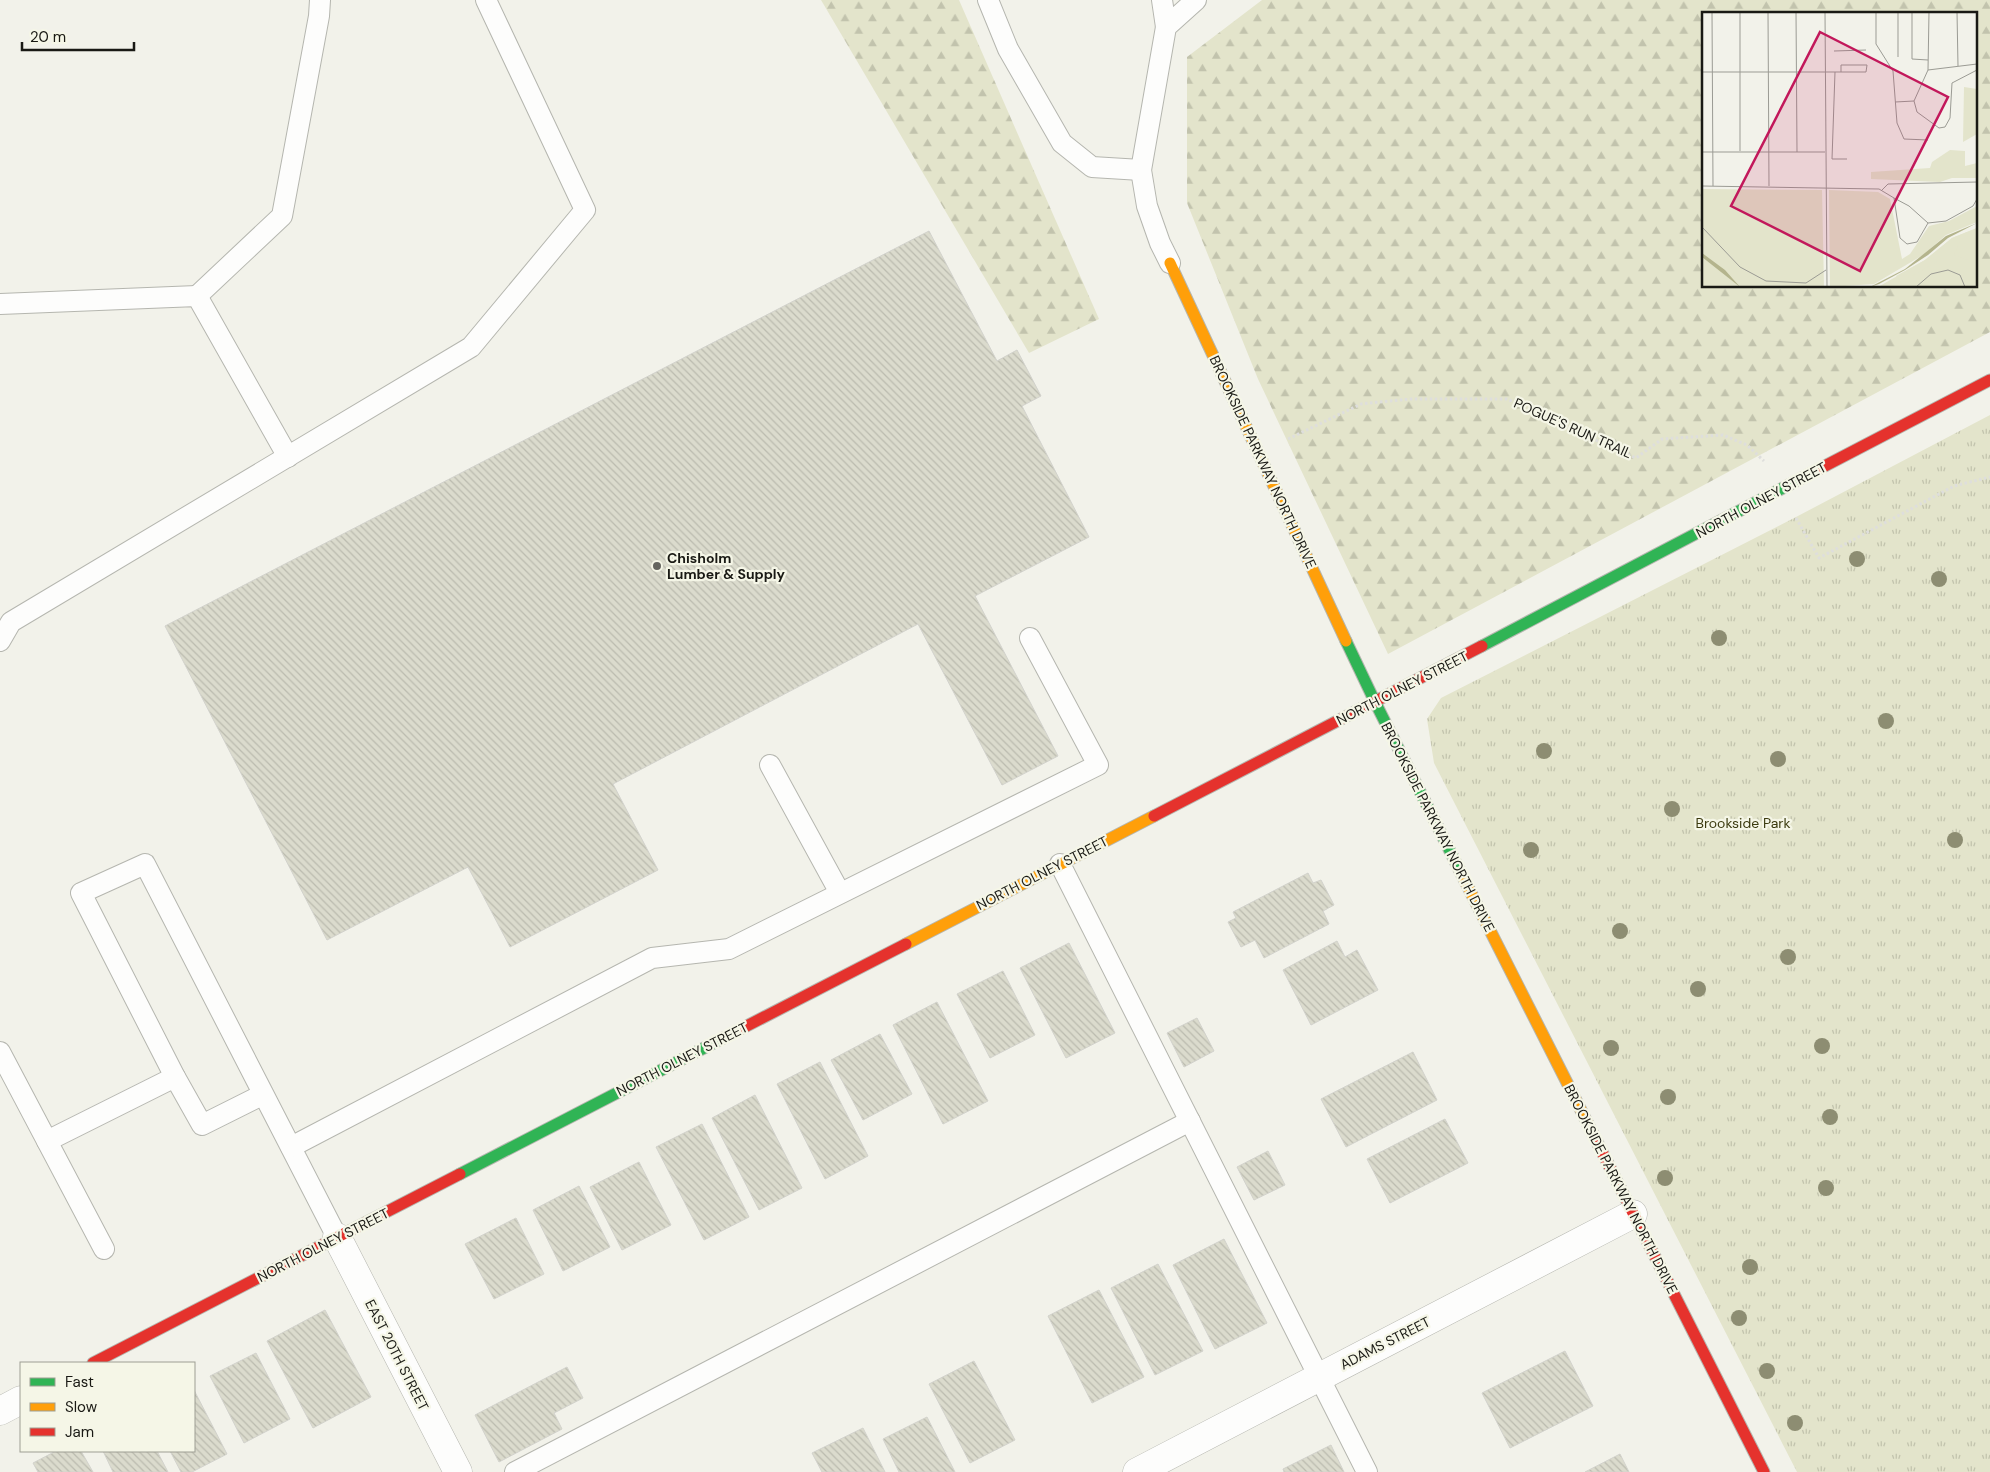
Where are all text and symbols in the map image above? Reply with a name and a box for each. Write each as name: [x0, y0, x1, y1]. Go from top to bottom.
inset map: [1702, 12, 1978, 288]
scale bar: [22, 20, 135, 52]
text: 20 m: [30, 27, 66, 47]
street label: BROOKSIDE PARKWAY NORTH DRIVE: [1206, 353, 1320, 571]
street label: POGUE'S RUN TRAIL: [1511, 394, 1635, 462]
street label: NORTH OLNEY STREET: [1693, 458, 1829, 542]
place label: Chisholm Lumber & Supply: [667, 549, 786, 583]
marker: Chisholm Lumber & Supply: [651, 560, 663, 572]
street label: NORTH OLNEY STREET: [1333, 647, 1471, 729]
street label: BROOKSIDE PARKWAY NORTH DRIVE: [1377, 719, 1499, 935]
park label: Brookside Park: [1695, 814, 1791, 832]
street label: NORTH OLNEY STREET: [973, 832, 1111, 914]
street label: NORTH OLNEY STREET: [613, 1018, 751, 1100]
street label: BROOKSIDE PARKWAY NORTH DRIVE: [1560, 1081, 1682, 1297]
street label: NORTH OLNEY STREET: [254, 1204, 392, 1286]
street label: EAST 20TH STREET: [361, 1296, 433, 1414]
street label: ADAMS STREET: [1337, 1312, 1433, 1373]
legend: [20, 1362, 195, 1452]
text: Fast: [65, 1372, 94, 1392]
text: Slow: [65, 1397, 98, 1417]
text: Jam: [65, 1422, 94, 1442]

